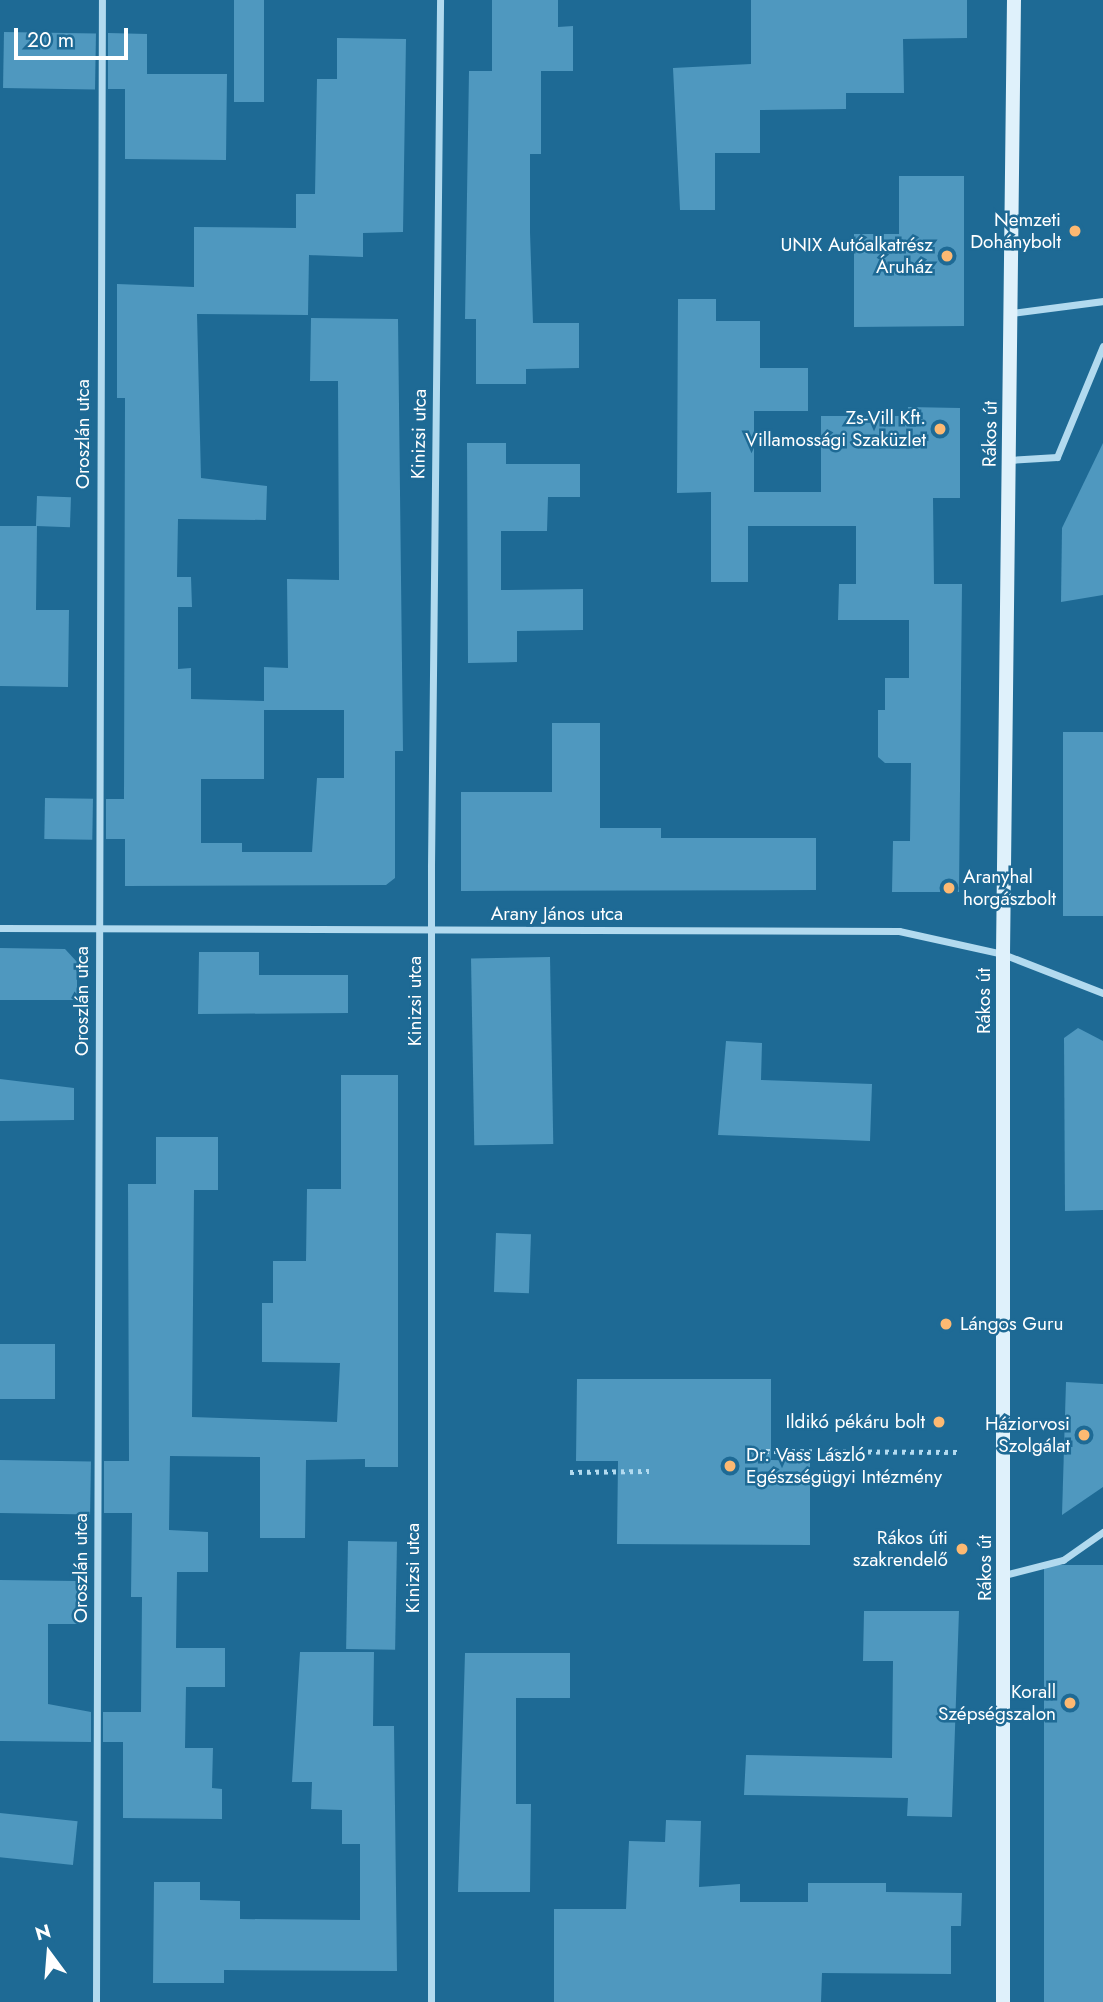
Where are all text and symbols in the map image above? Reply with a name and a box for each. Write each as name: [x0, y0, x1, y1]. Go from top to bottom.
scale bar: [18, 14, 131, 58]
text: 20 m: [27, 25, 74, 55]
place label: Nemzeti Dohánybolt: [970, 209, 1061, 253]
marker: Nemzeti Dohánybolt: [1067, 223, 1083, 239]
place label: UNIX Autóalkatrész Áruház: [780, 234, 933, 278]
marker: UNIX Autóalkatrész Áruház: [939, 248, 955, 264]
street label: Oroszlán utca: [72, 379, 94, 489]
street label: Kinizsi utca: [407, 389, 431, 479]
street label: Rákos út: [978, 401, 1002, 467]
place label: Zs-Vill Kft. Villamossági Szaküzlet: [745, 407, 926, 451]
marker: Zs-Vill Kft. Villamossági Szaküzlet: [932, 421, 948, 437]
place label: Aranyhal horgászbolt: [963, 866, 1056, 910]
marker: Aranyhal horgászbolt: [941, 880, 957, 896]
street label: Arany János utca: [491, 903, 623, 925]
street label: Oroszlán utca: [71, 946, 93, 1056]
street label: Kinizsi utca: [404, 956, 426, 1046]
street label: Rákos út: [973, 968, 995, 1034]
place label: Lángos Guru: [960, 1313, 1063, 1335]
marker: Lángos Guru: [938, 1316, 954, 1332]
place label: Ildikó pékáru bolt: [786, 1411, 925, 1433]
place label: Háziorvosi Szolgálat: [985, 1413, 1070, 1457]
marker: Ildikó pékáru bolt: [931, 1414, 947, 1430]
marker: Háziorvosi Szolgálat: [1076, 1427, 1092, 1443]
place label: Dr. Vass László Egészségügyi Intézmény: [746, 1444, 942, 1488]
marker: Dr. Vass László Egészségügyi Intézmény: [720, 1456, 740, 1476]
street label: Oroszlán utca: [70, 1513, 92, 1623]
street label: Kinizsi utca: [402, 1523, 424, 1613]
place label: Rákos úti szakrendelő: [853, 1527, 948, 1571]
street label: Rákos út: [974, 1535, 996, 1601]
marker: Rákos úti szakrendelő: [954, 1541, 970, 1557]
place label: Korall Szépségszalon: [938, 1681, 1056, 1725]
marker: Korall Szépségszalon: [1062, 1695, 1078, 1711]
text: N: [32, 1917, 54, 1947]
north arrow: [14, 1918, 84, 1988]

